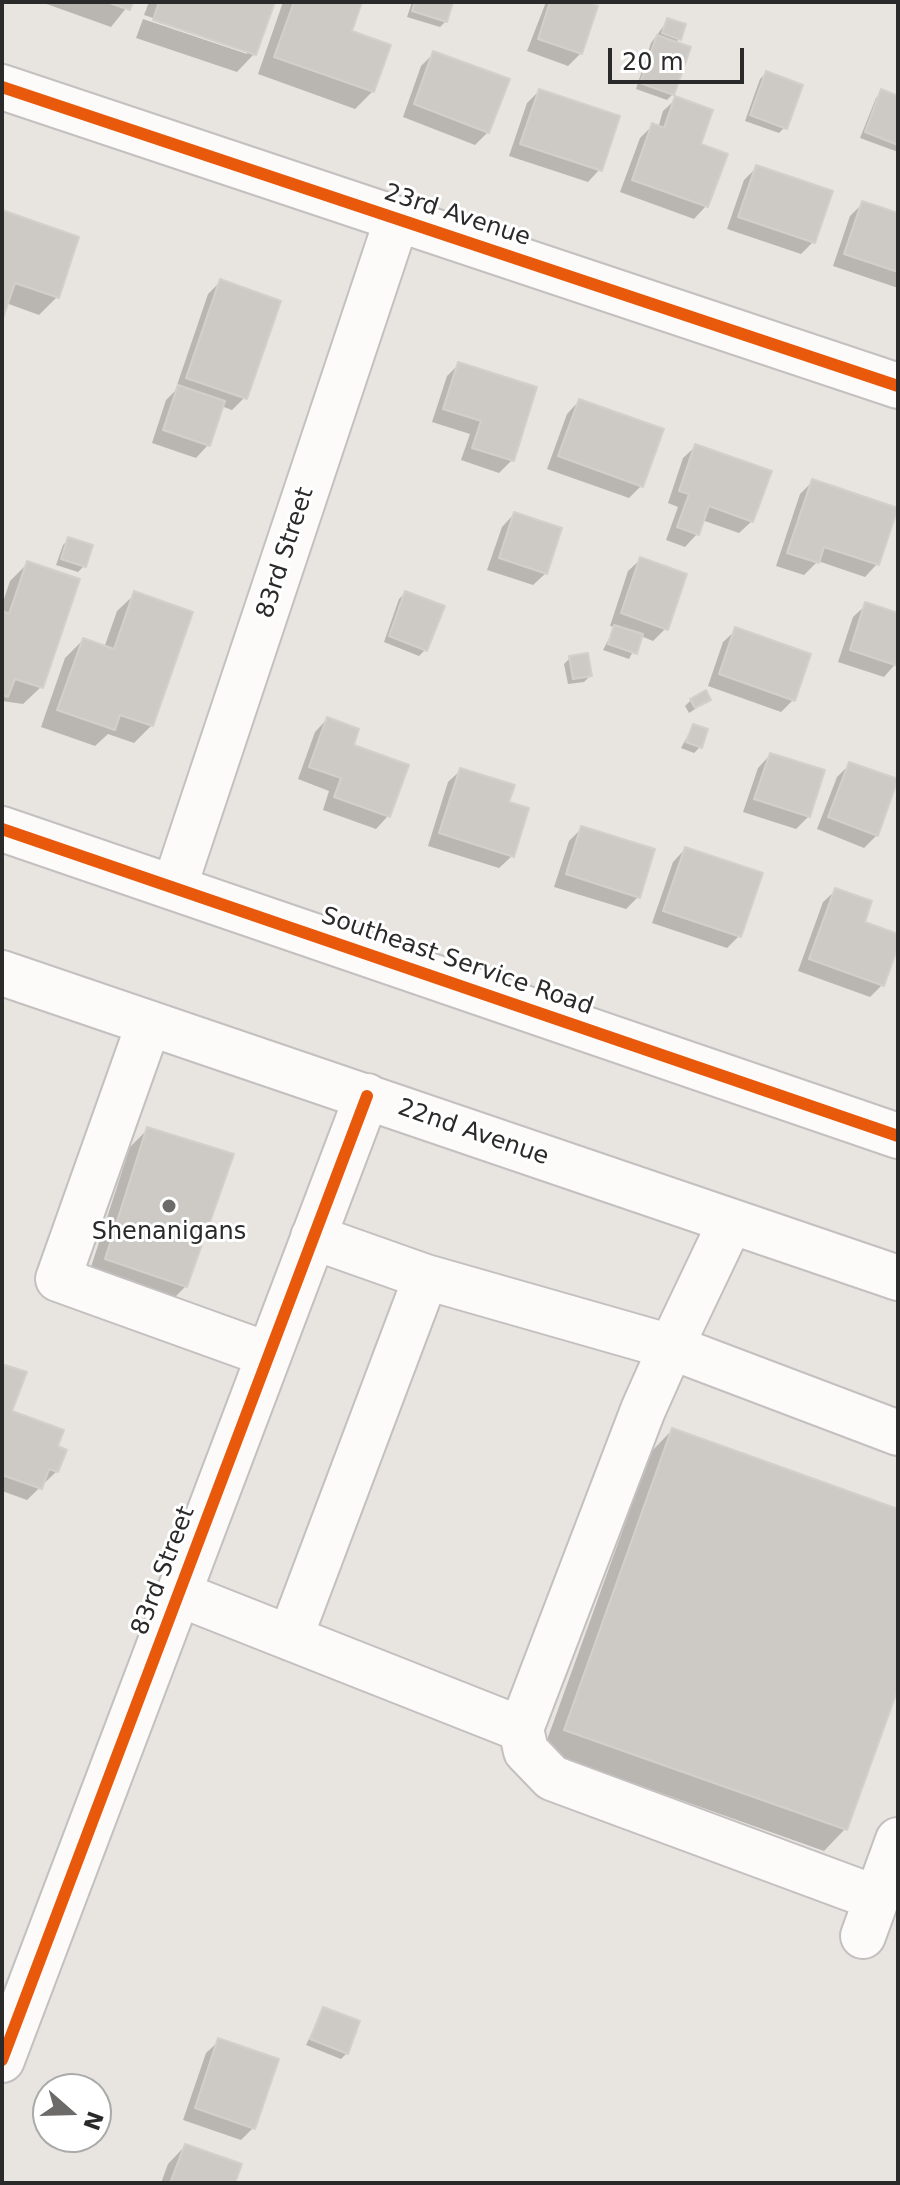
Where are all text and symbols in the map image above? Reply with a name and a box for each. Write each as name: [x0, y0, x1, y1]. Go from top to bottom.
scale bar: [612, 32, 748, 82]
text: 20 m: [622, 48, 684, 76]
street label: 23rd Avenue: [380, 179, 534, 253]
street label: 83rd Street: [251, 484, 321, 622]
street label: Southeast Service Road: [317, 902, 597, 1022]
street label: 22nd Avenue: [394, 1094, 552, 1172]
marker: Shenanigans: [160, 1197, 178, 1215]
place label: Shenanigans: [92, 1219, 246, 1247]
street label: 83rd Street: [126, 1502, 202, 1640]
north arrow: [32, 2073, 112, 2153]
text: N: [78, 2108, 108, 2134]

